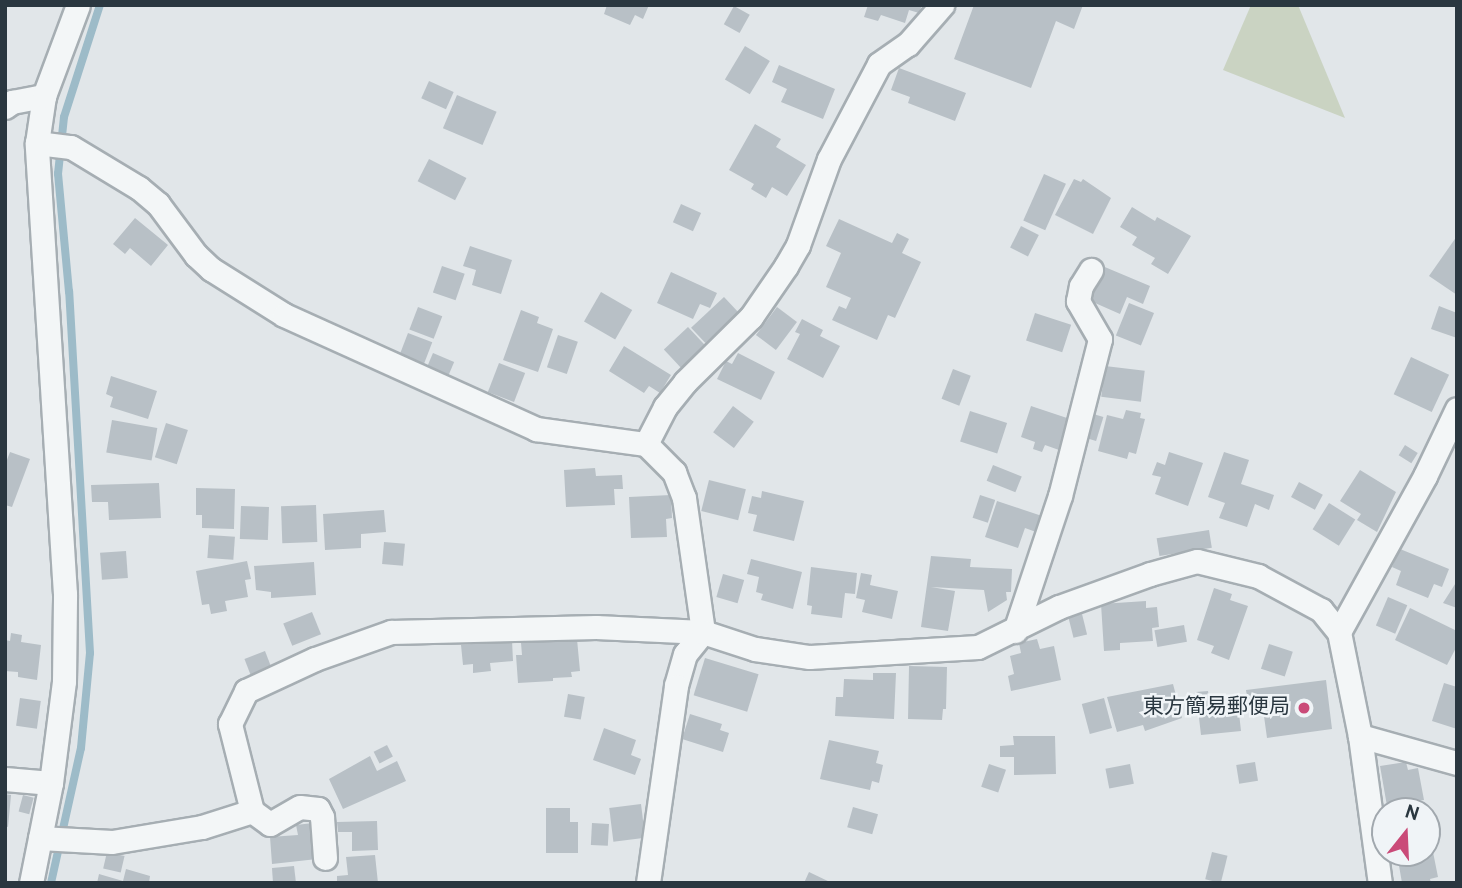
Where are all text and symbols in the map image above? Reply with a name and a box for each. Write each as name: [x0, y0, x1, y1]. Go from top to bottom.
place label: 東方簡易郵便局: [1143, 695, 1290, 721]
marker: 東方簡易郵便局: [1296, 700, 1312, 716]
north arrow: [1371, 797, 1441, 867]
text: N: [1402, 800, 1422, 827]

